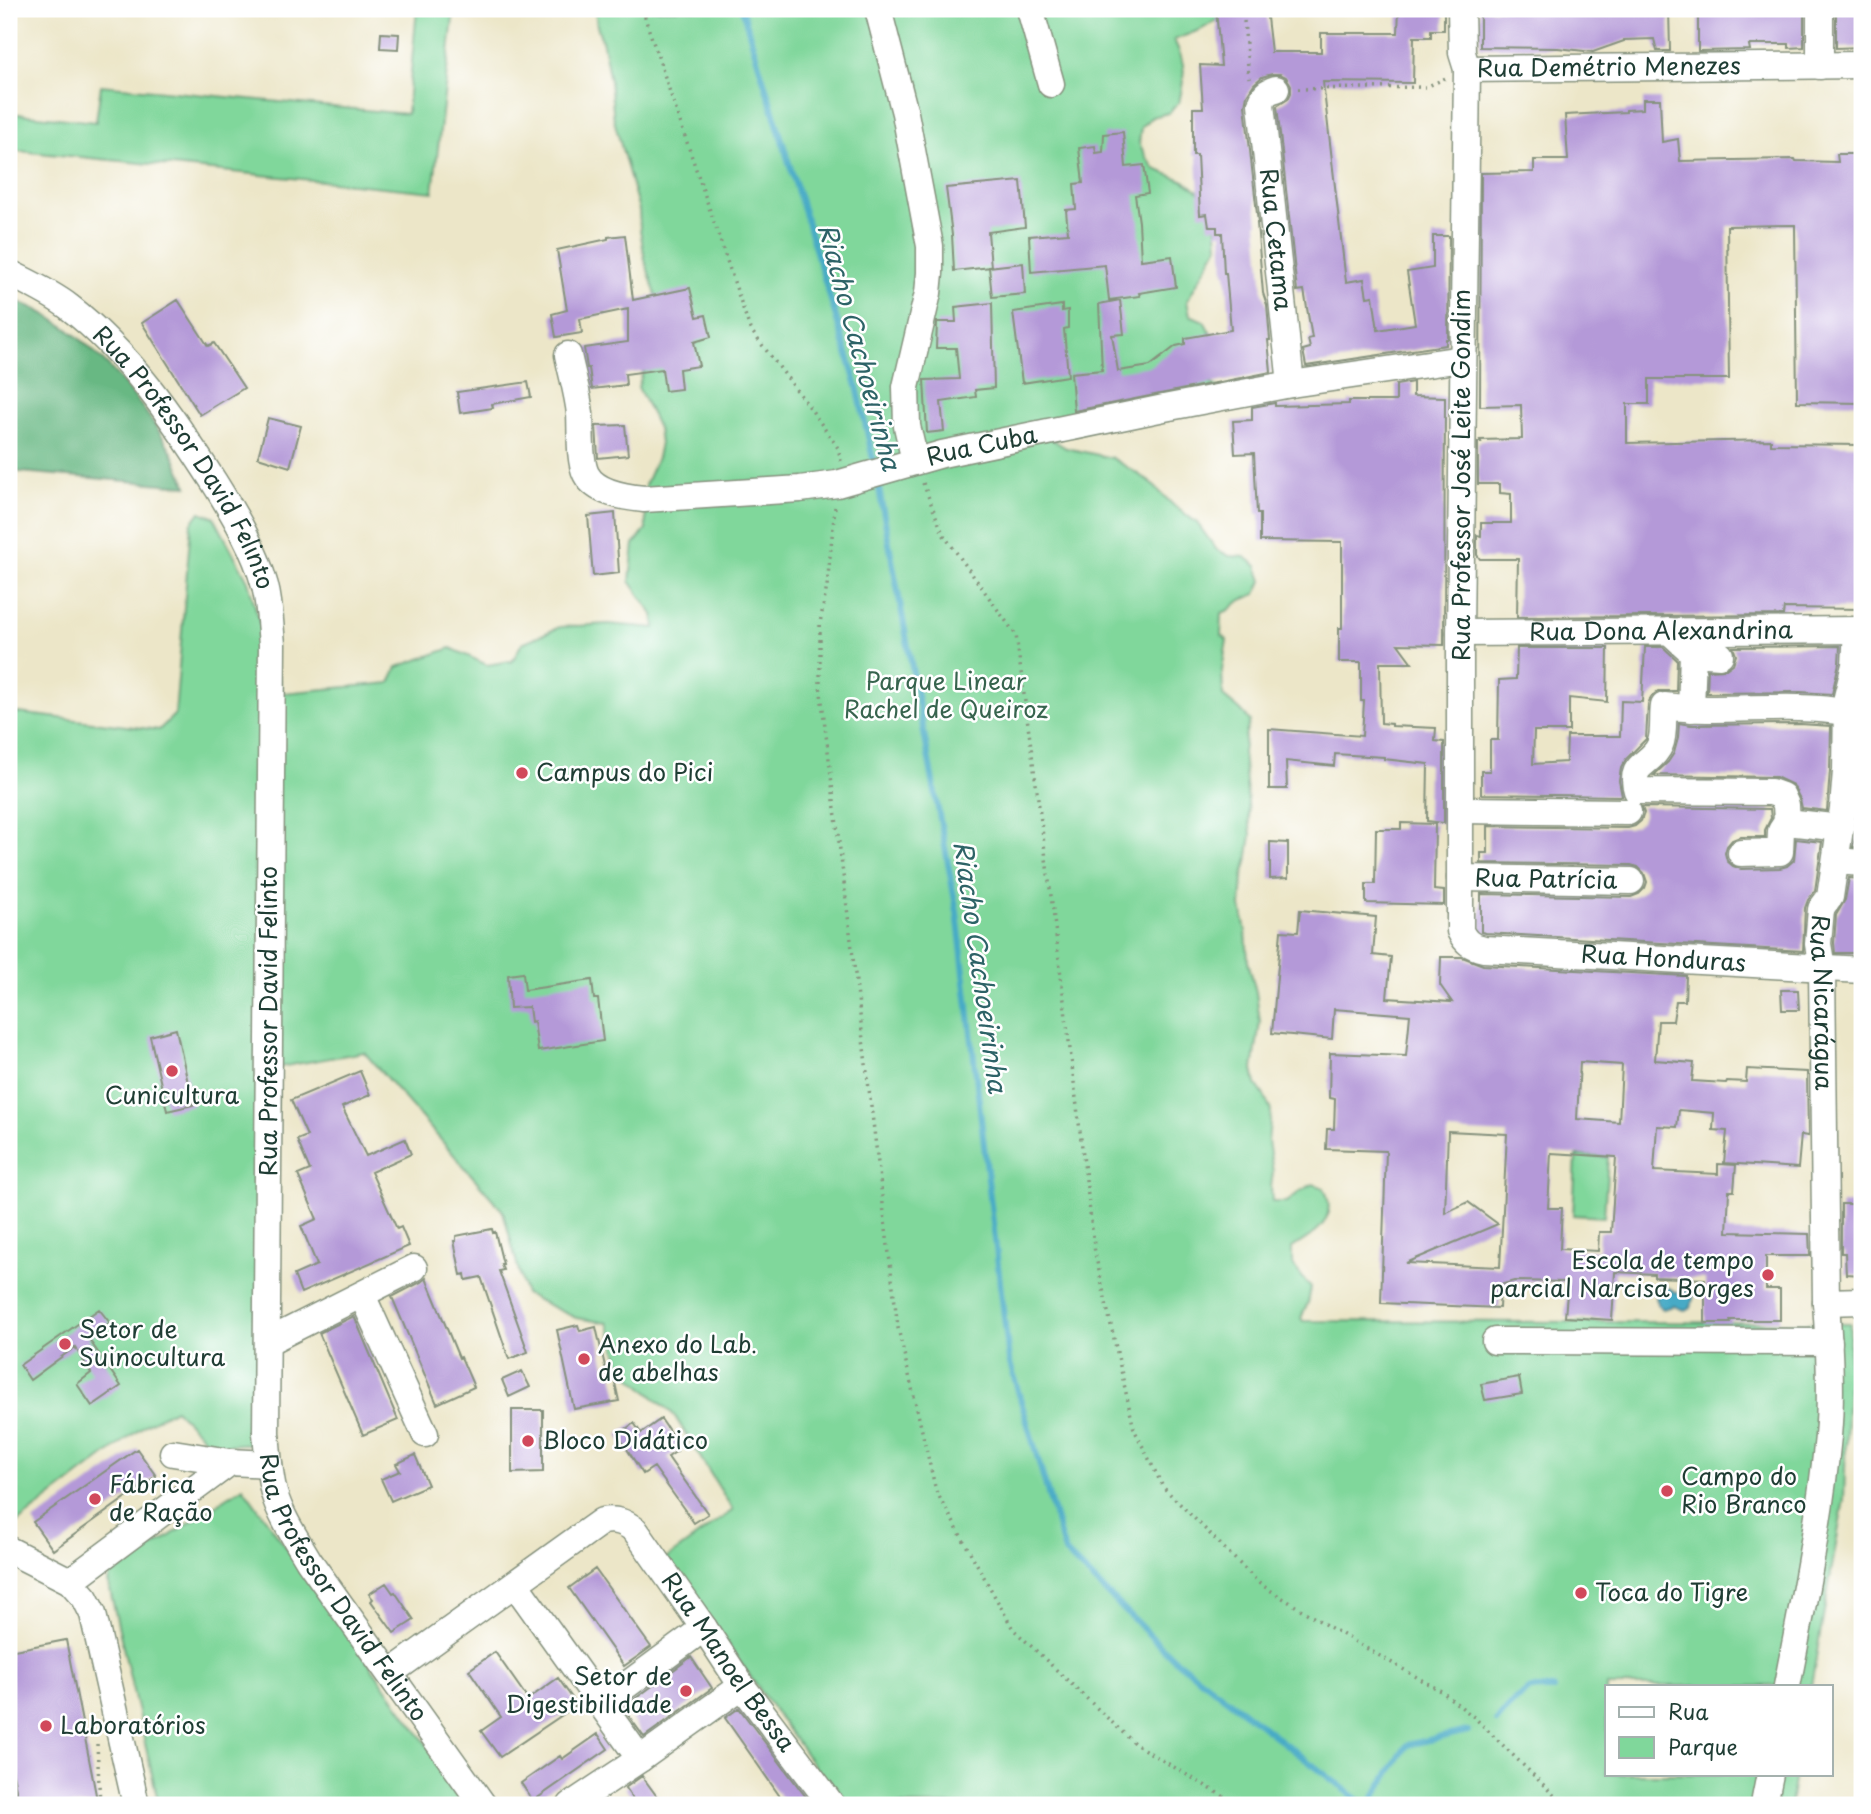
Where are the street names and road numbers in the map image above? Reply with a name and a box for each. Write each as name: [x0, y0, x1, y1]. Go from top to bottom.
street label: Rua Demétrio Menezes: [1477, 46, 1741, 85]
street label: Rua Cetama: [1252, 166, 1303, 312]
street label: Rua Professor José Leite Gondim: [1442, 289, 1478, 661]
street label: Rua Professor David Felinto: [86, 316, 285, 593]
street label: Rua Cuba: [922, 415, 1040, 474]
street label: Rua Dona Alexandrina: [1529, 611, 1793, 648]
street label: Rua Patrícia: [1474, 858, 1618, 897]
street label: Rua Professor David Felinto: [249, 866, 285, 1176]
street label: Rua Nicarágua: [1802, 914, 1843, 1091]
street label: Rua Honduras: [1580, 934, 1747, 980]
street label: Rua Professor David Felinto: [252, 1451, 438, 1728]
street label: Rua Manoel Bessa: [654, 1564, 805, 1758]

